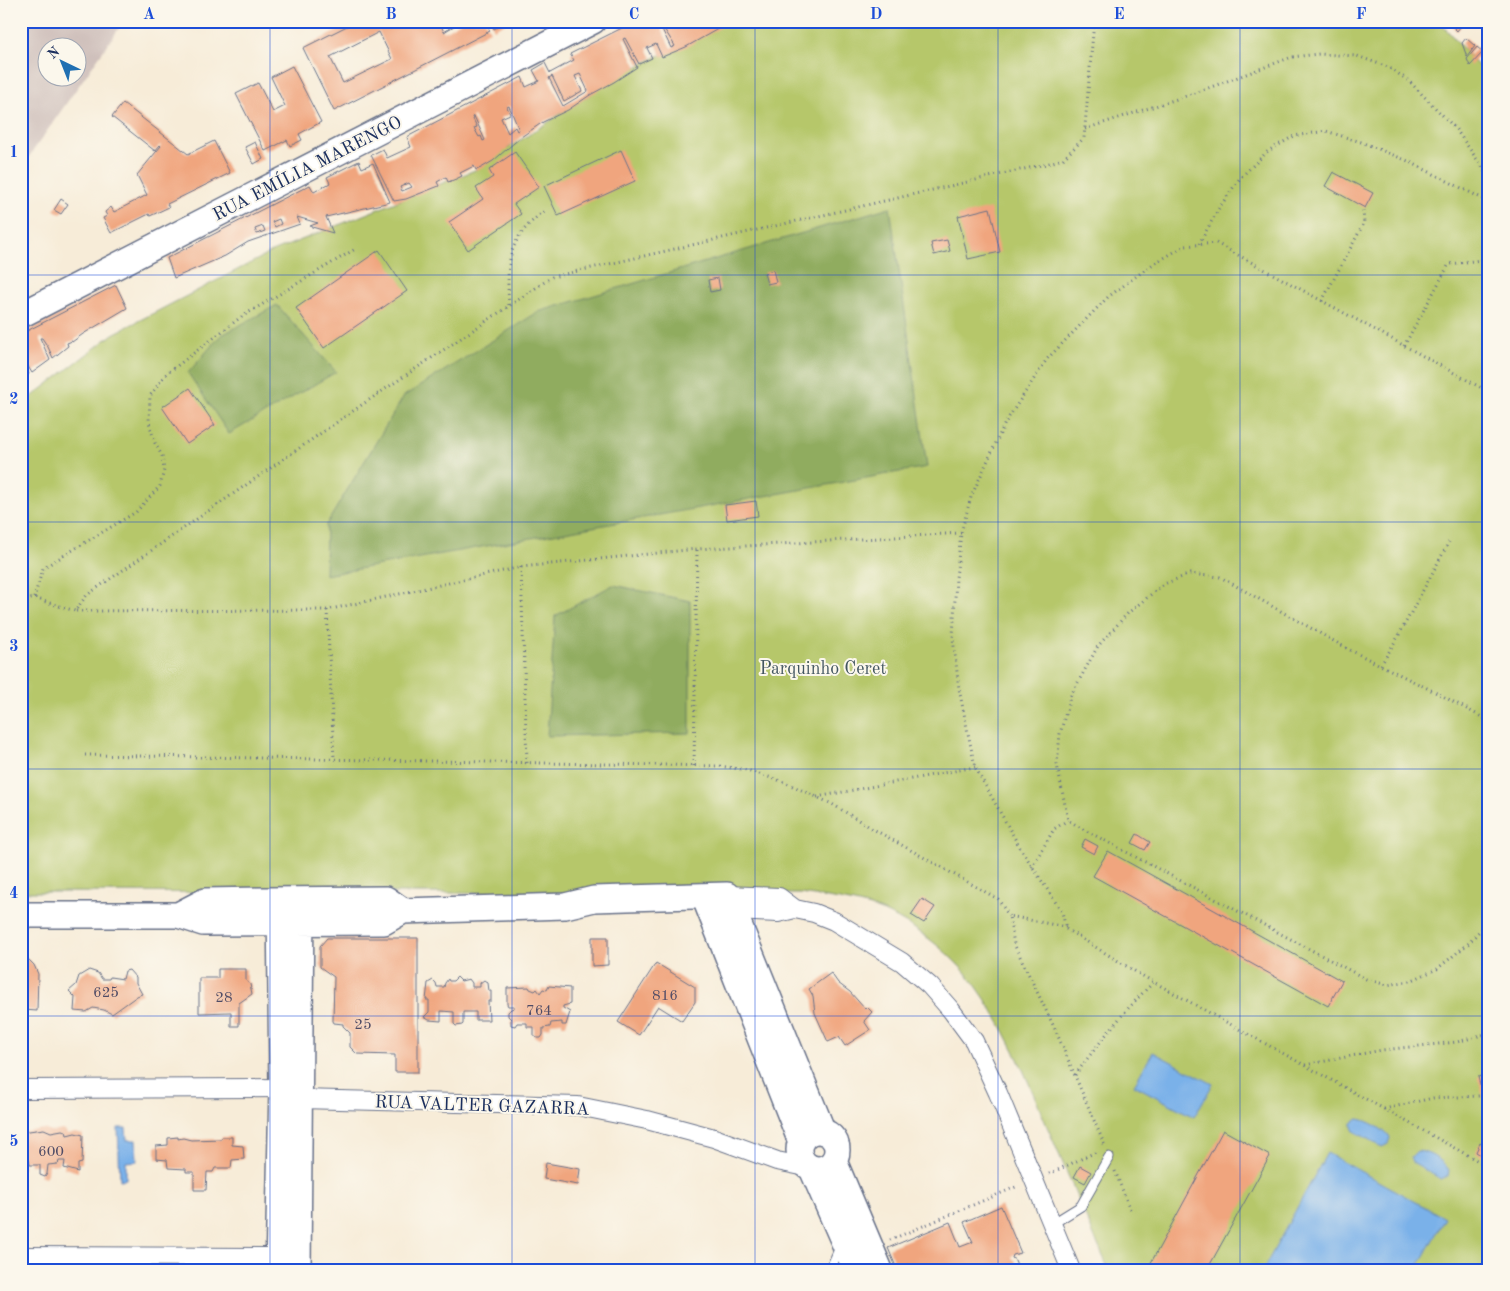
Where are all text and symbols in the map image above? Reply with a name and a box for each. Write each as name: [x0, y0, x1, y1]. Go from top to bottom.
text: A: [143, 7, 155, 23]
text: B: [385, 7, 397, 23]
text: C: [629, 7, 639, 23]
text: D: [870, 7, 882, 23]
text: E: [1113, 7, 1125, 23]
text: F: [1356, 7, 1367, 23]
north arrow: [38, 38, 88, 88]
text: N: [45, 44, 63, 62]
street label: RUA EMÍLIA MARENGO: [208, 110, 405, 224]
text: 1: [9, 145, 19, 161]
text: 2: [9, 392, 19, 408]
text: 3: [9, 639, 19, 655]
park label: Parquinho Ceret: [759, 660, 887, 678]
text: 4: [9, 886, 19, 902]
house number: 625: [93, 986, 119, 1001]
house number: 816: [652, 989, 678, 1004]
house number: 28: [215, 991, 233, 1006]
house number: 764: [526, 1004, 552, 1019]
house number: 25: [354, 1018, 372, 1033]
street label: RUA VALTER GAZARRA: [374, 1093, 590, 1119]
text: 5: [9, 1134, 19, 1150]
house number: 600: [38, 1145, 64, 1160]

